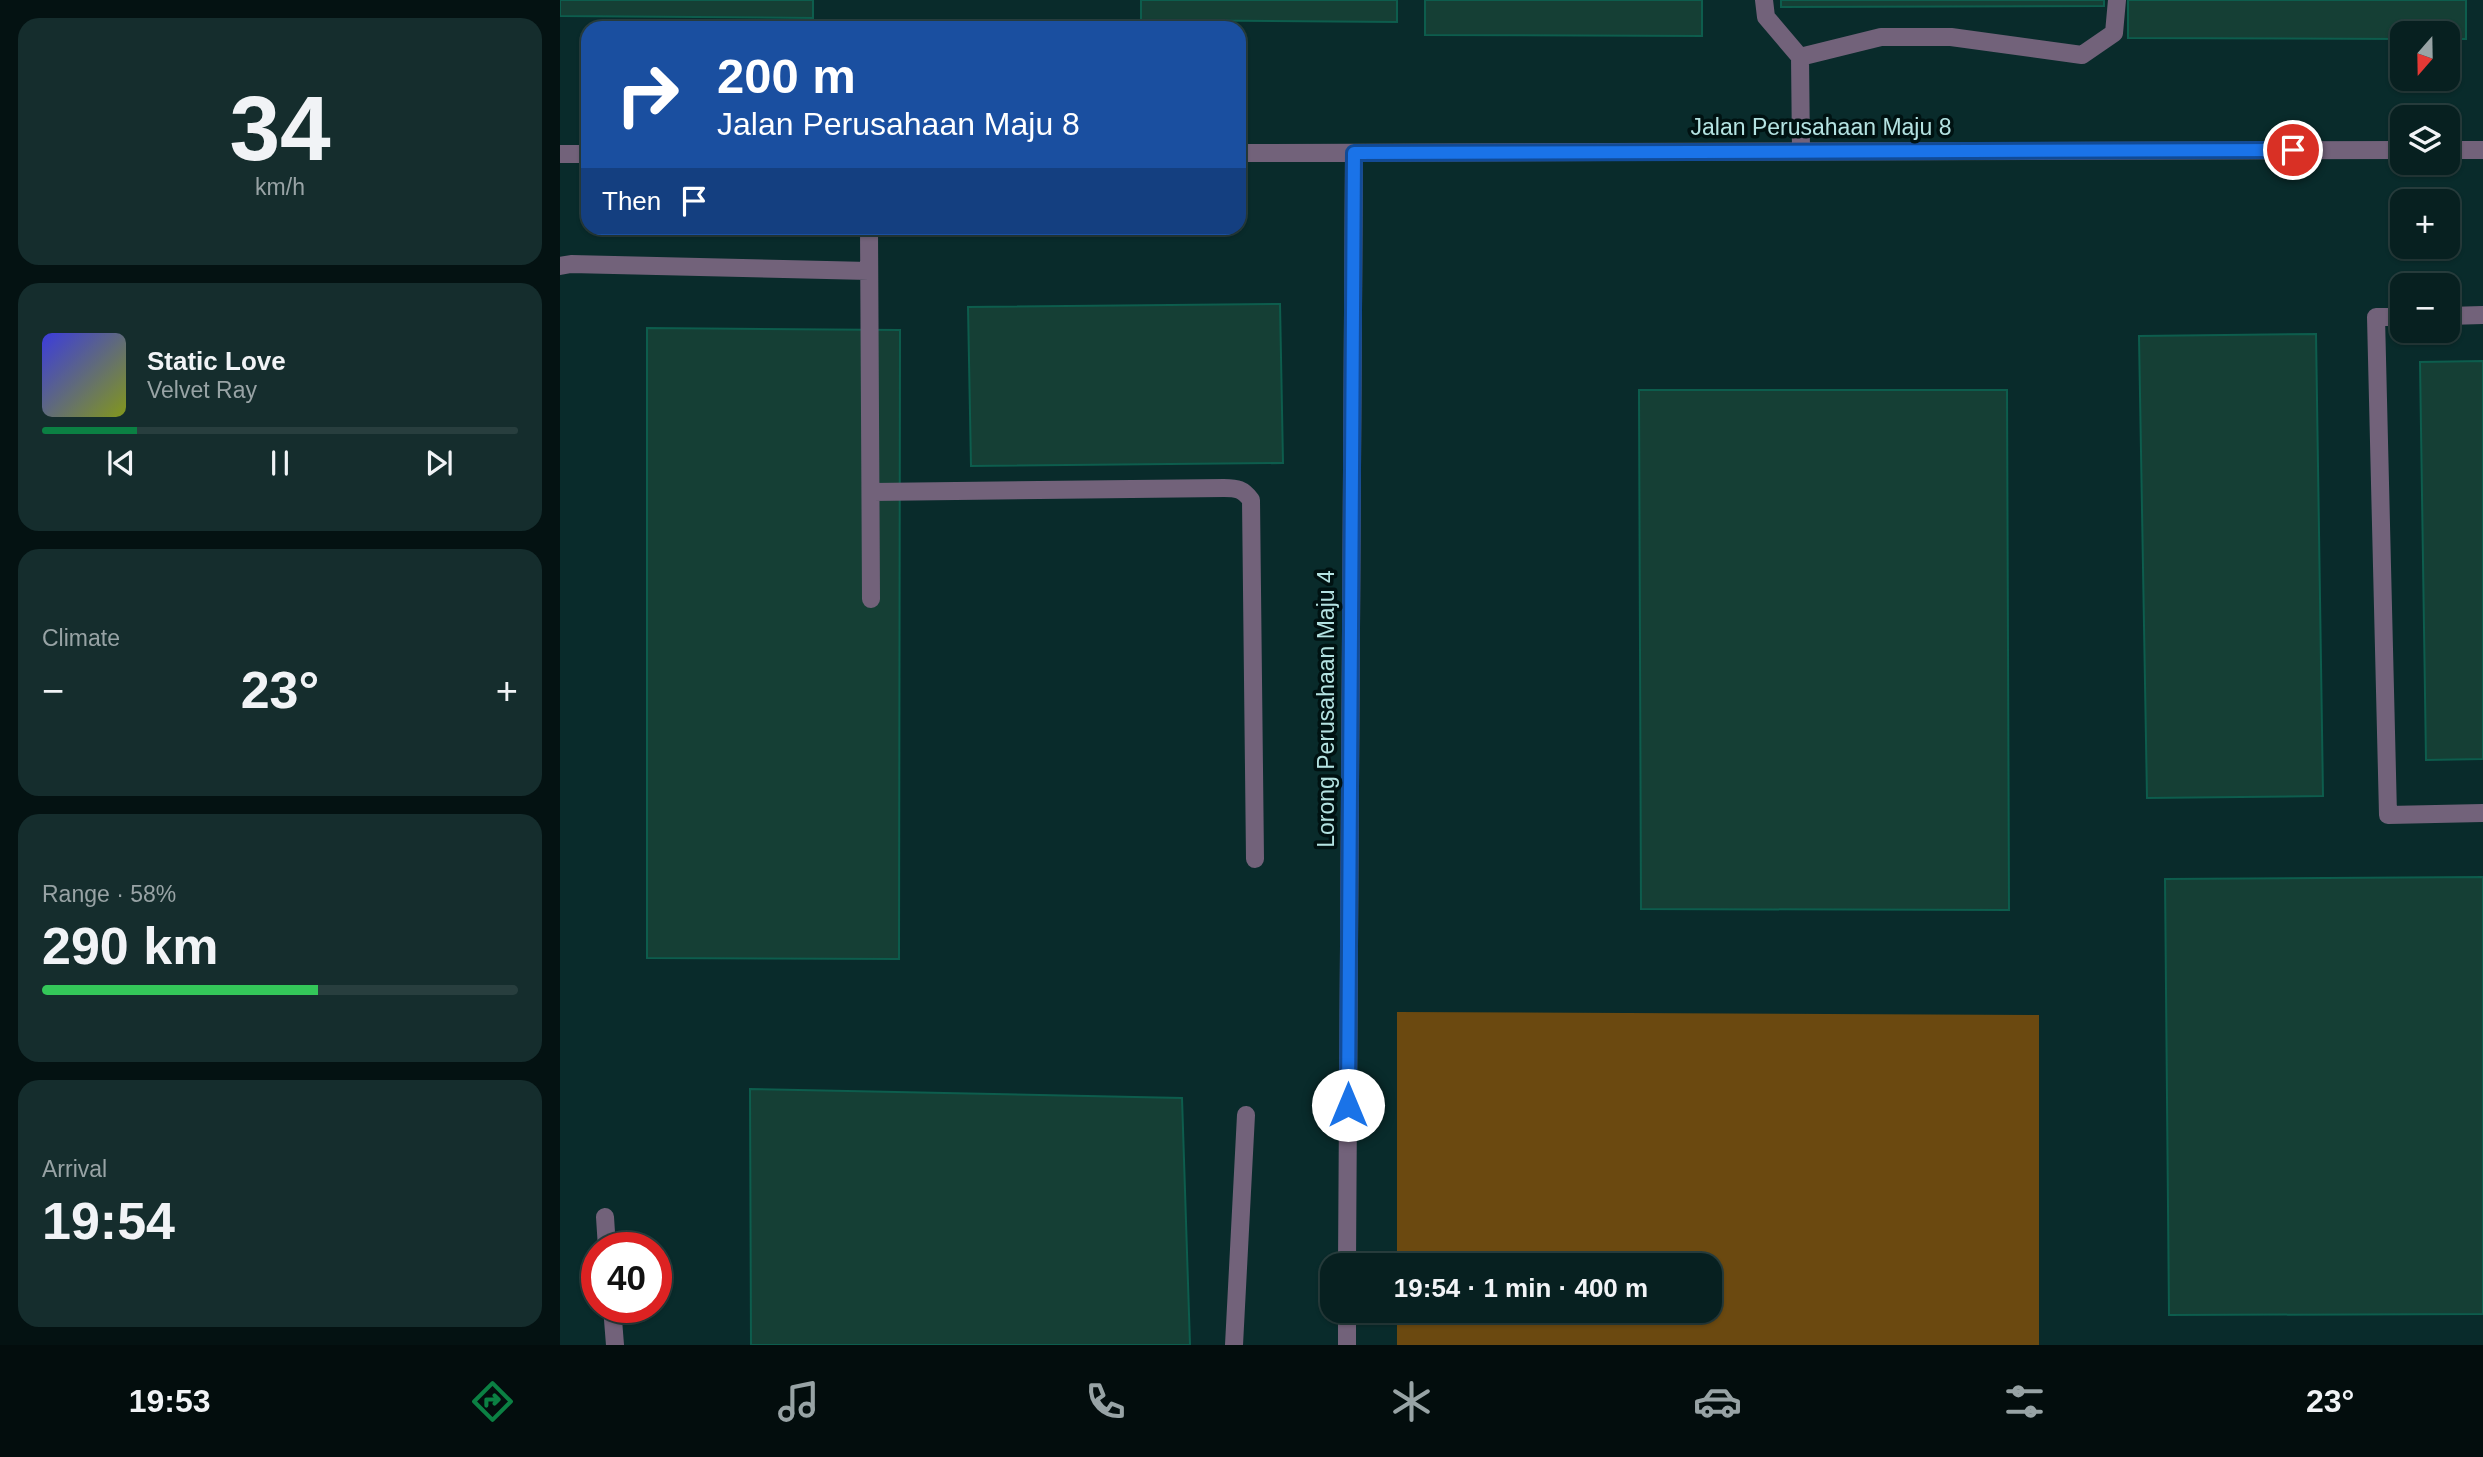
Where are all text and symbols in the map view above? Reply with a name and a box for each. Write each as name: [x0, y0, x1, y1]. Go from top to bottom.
north arrow: [2390, 21, 2460, 91]
map controls: [2390, 21, 2460, 343]
icon: right: [602, 49, 693, 140]
text: 200 m: [717, 49, 856, 103]
text: 34: [229, 78, 331, 179]
button: layers: [2390, 105, 2460, 175]
text: Jalan Perusahaan Maju 8: [717, 106, 1080, 142]
street label: Jalan Perusahaan Maju 8: [1691, 114, 1951, 140]
pin: [2263, 120, 2323, 180]
icon: arrive: [2274, 131, 2312, 169]
text: km/h: [255, 174, 305, 200]
icon: arrive: [675, 182, 713, 220]
text: Then: [602, 186, 661, 216]
button: +: [2390, 189, 2460, 259]
button: −: [2390, 273, 2460, 343]
text: Static Love: [147, 346, 286, 376]
text: Velvet Ray: [147, 377, 257, 403]
icon: previous: [102, 444, 140, 482]
icon: pause: [261, 444, 299, 482]
icon: next: [420, 444, 458, 482]
street label: Lorong Perusahaan Maju 4: [1313, 570, 1339, 848]
text: Climate: [42, 625, 120, 651]
text: 23°: [241, 661, 319, 719]
text: −: [42, 670, 64, 712]
text: +: [496, 670, 518, 712]
text: Range · 58%: [42, 881, 176, 907]
text: 290 km: [42, 917, 218, 975]
position arrow: [1311, 1068, 1385, 1142]
text: Arrival: [42, 1156, 107, 1182]
text: 19:54: [42, 1192, 175, 1250]
speed limit sign: 40: [581, 1232, 672, 1323]
text: 19:54 · 1 min · 400 m: [1394, 1273, 1648, 1303]
icon: directions: [468, 1377, 517, 1426]
icon: music: [774, 1377, 823, 1426]
icon: phone: [1081, 1377, 1130, 1426]
icon: climate: [1387, 1377, 1436, 1426]
icon: car: [1693, 1377, 1742, 1426]
icon: filters: [2000, 1377, 2049, 1426]
text: 19:53: [129, 1383, 211, 1419]
text: 23°: [2306, 1383, 2354, 1419]

